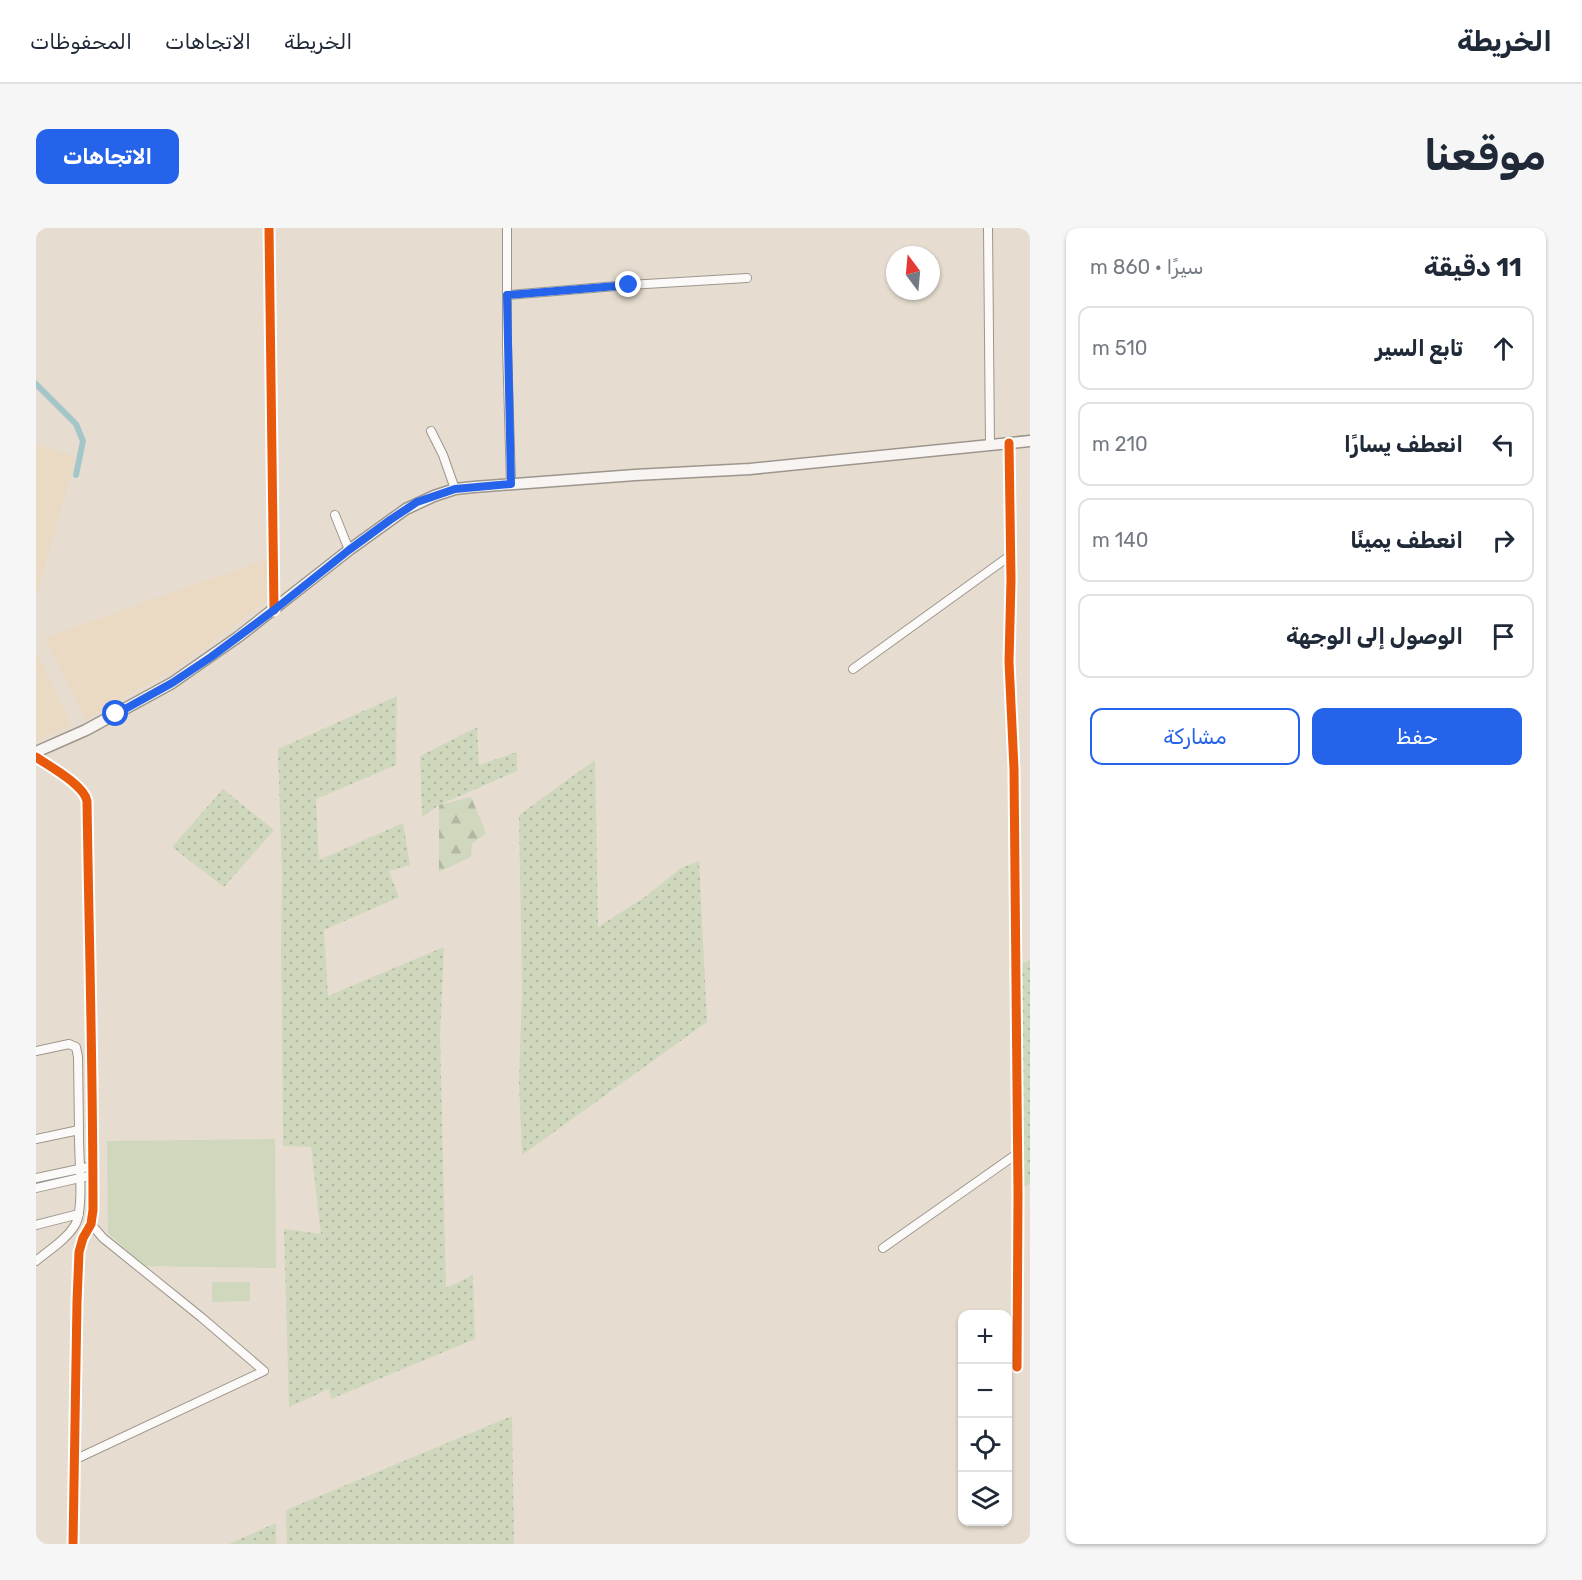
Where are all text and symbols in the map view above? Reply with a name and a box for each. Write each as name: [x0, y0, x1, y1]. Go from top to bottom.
text: الخريطة: [1457, 25, 1552, 58]
text: المحفوظات: [30, 29, 132, 54]
text: الاتجاهات: [165, 29, 251, 54]
text: الخريطة: [284, 29, 352, 54]
button: الاتجاهات: [36, 129, 179, 184]
text: موقعنا: [1424, 131, 1546, 181]
north arrow: [886, 246, 940, 300]
text: 11 دقيقة: [1424, 252, 1522, 283]
text: سيرًا · 860 m: [1090, 255, 1204, 279]
route end: [615, 271, 641, 297]
icon: ahead: [1487, 332, 1520, 365]
text: تابع السير: [1375, 335, 1463, 362]
text: 510 m: [1092, 336, 1148, 360]
icon: left: [1487, 428, 1520, 461]
text: انعطف يسارًا: [1344, 431, 1463, 458]
text: 210 m: [1092, 432, 1148, 456]
icon: right: [1487, 524, 1520, 557]
text: انعطف يمينًا: [1350, 527, 1463, 554]
text: 140 m: [1092, 528, 1148, 552]
icon: arrive: [1487, 620, 1520, 653]
text: الوصول إلى الوجهة: [1286, 623, 1463, 650]
route start: [102, 700, 128, 726]
button: مشاركة: [1090, 708, 1300, 765]
button: حفظ: [1312, 708, 1522, 765]
map controls: [958, 1310, 1012, 1526]
button: +: [958, 1310, 1012, 1364]
button: −: [958, 1364, 1012, 1418]
button: locate: [958, 1418, 1012, 1472]
button: layers: [958, 1472, 1012, 1526]

